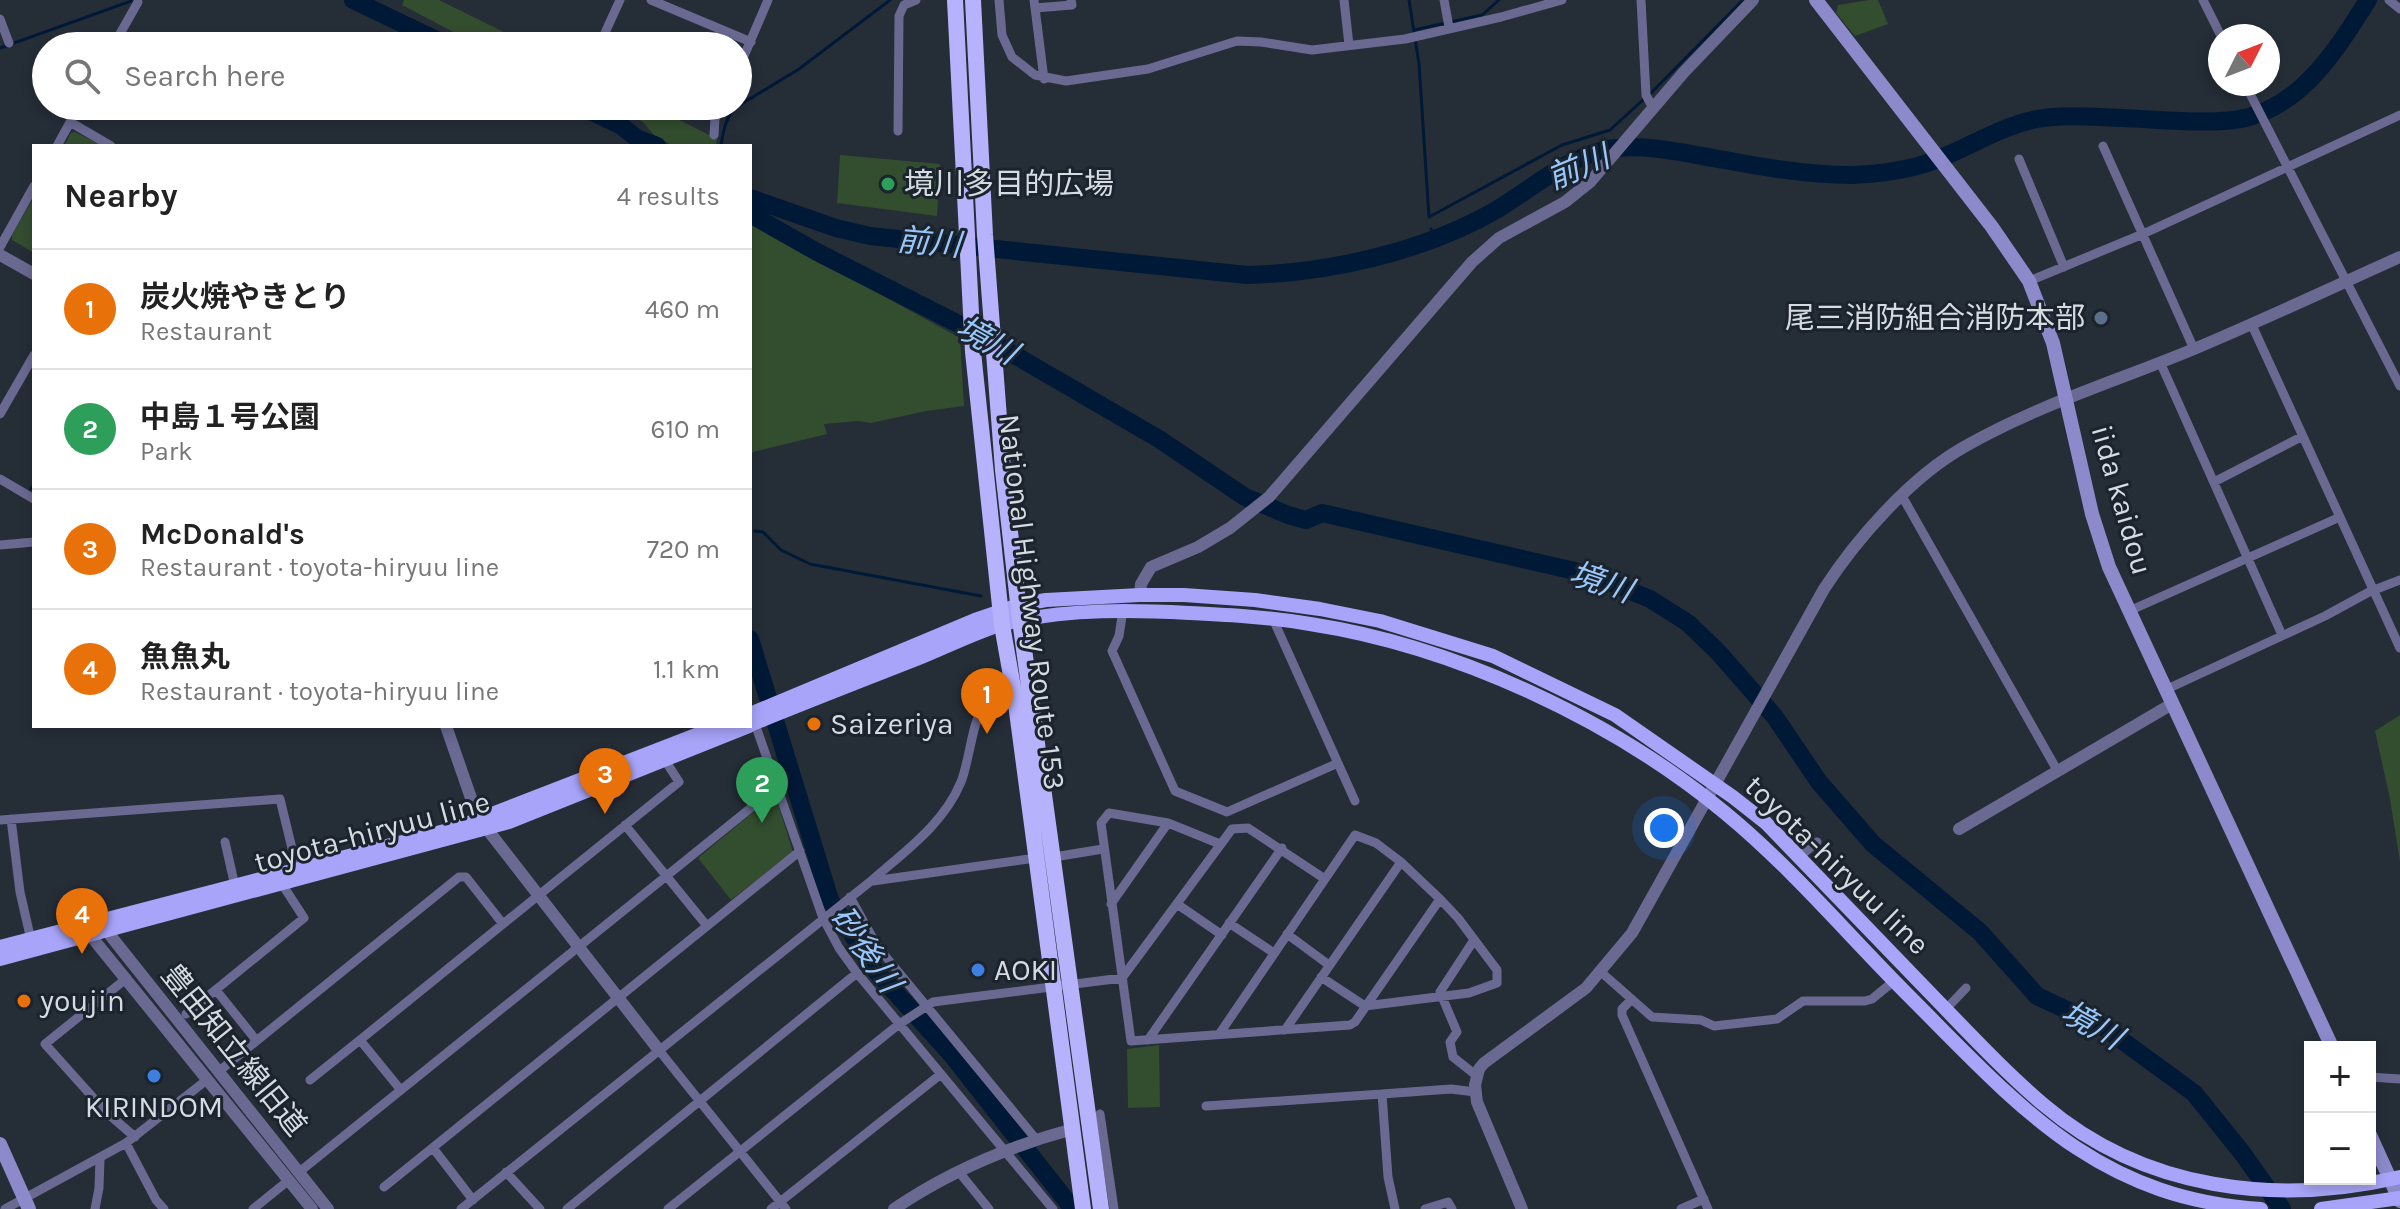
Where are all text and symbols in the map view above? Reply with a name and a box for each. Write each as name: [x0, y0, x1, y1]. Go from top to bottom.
north arrow: [2208, 24, 2280, 96]
search box: [32, 32, 752, 120]
icon: search: [60, 54, 104, 98]
text: Search here: [124, 58, 285, 94]
water label: 前川: [1542, 137, 1618, 197]
place label: 境川多目的広場: [904, 166, 1114, 202]
marker: 境川多目的広場: [879, 175, 897, 193]
text: Nearby: [64, 176, 178, 216]
text: 4 results: [616, 181, 720, 212]
water label: 前川: [895, 221, 965, 264]
text: 炭火焼やきとり: [140, 279, 350, 315]
text: 1: [85, 294, 95, 325]
text: 460 m: [645, 294, 720, 325]
place label: 尾三消防組合消防本部: [1785, 300, 2085, 336]
water label: 境川: [950, 309, 1026, 374]
marker: 尾三消防組合消防本部: [2092, 309, 2110, 327]
text: Restaurant: [140, 316, 272, 347]
text: 中島１号公園: [140, 399, 320, 435]
street label: National Highway Route 153: [991, 412, 1073, 792]
text: 2: [82, 414, 98, 445]
text: 610 m: [651, 414, 720, 445]
street label: iida kaidou: [2083, 421, 2161, 579]
text: Park: [140, 436, 193, 467]
text: McDonald's: [140, 516, 305, 552]
text: 3: [82, 534, 98, 565]
text: 720 m: [647, 534, 720, 565]
text: Restaurant · toyota-hiryuu line: [140, 552, 499, 583]
water label: 境川: [1565, 555, 1640, 611]
text: 魚魚丸: [140, 639, 230, 675]
text: 4: [82, 654, 98, 685]
text: 1.1 km: [653, 654, 720, 685]
pin: 1: [961, 668, 1013, 734]
text: Restaurant · toyota-hiryuu line: [140, 676, 499, 707]
place label: Saizeriya: [830, 706, 954, 742]
marker: Saizeriya: [805, 715, 823, 733]
pin: 3: [579, 748, 631, 814]
pin: 2: [736, 757, 788, 823]
street label: toyota-hiryuu line: [1737, 768, 1937, 962]
street label: toyota-hiryuu line: [250, 783, 494, 881]
your location: [1644, 808, 1684, 848]
pin: 4: [56, 888, 108, 954]
water label: 砂後川: [823, 899, 910, 1002]
place label: AOKI: [994, 952, 1057, 988]
street label: 豊田知立線旧道: [154, 957, 314, 1143]
marker: AOKI: [969, 961, 987, 979]
place label: youjin: [39, 983, 125, 1019]
marker: youjin: [15, 992, 33, 1010]
water label: 境川: [2055, 994, 2131, 1059]
map controls: [2304, 1041, 2376, 1185]
button: +: [2304, 1041, 2376, 1113]
marker: KIRINDOM: [145, 1067, 163, 1085]
place label: KIRINDOM: [85, 1089, 223, 1125]
button: −: [2304, 1113, 2376, 1185]

